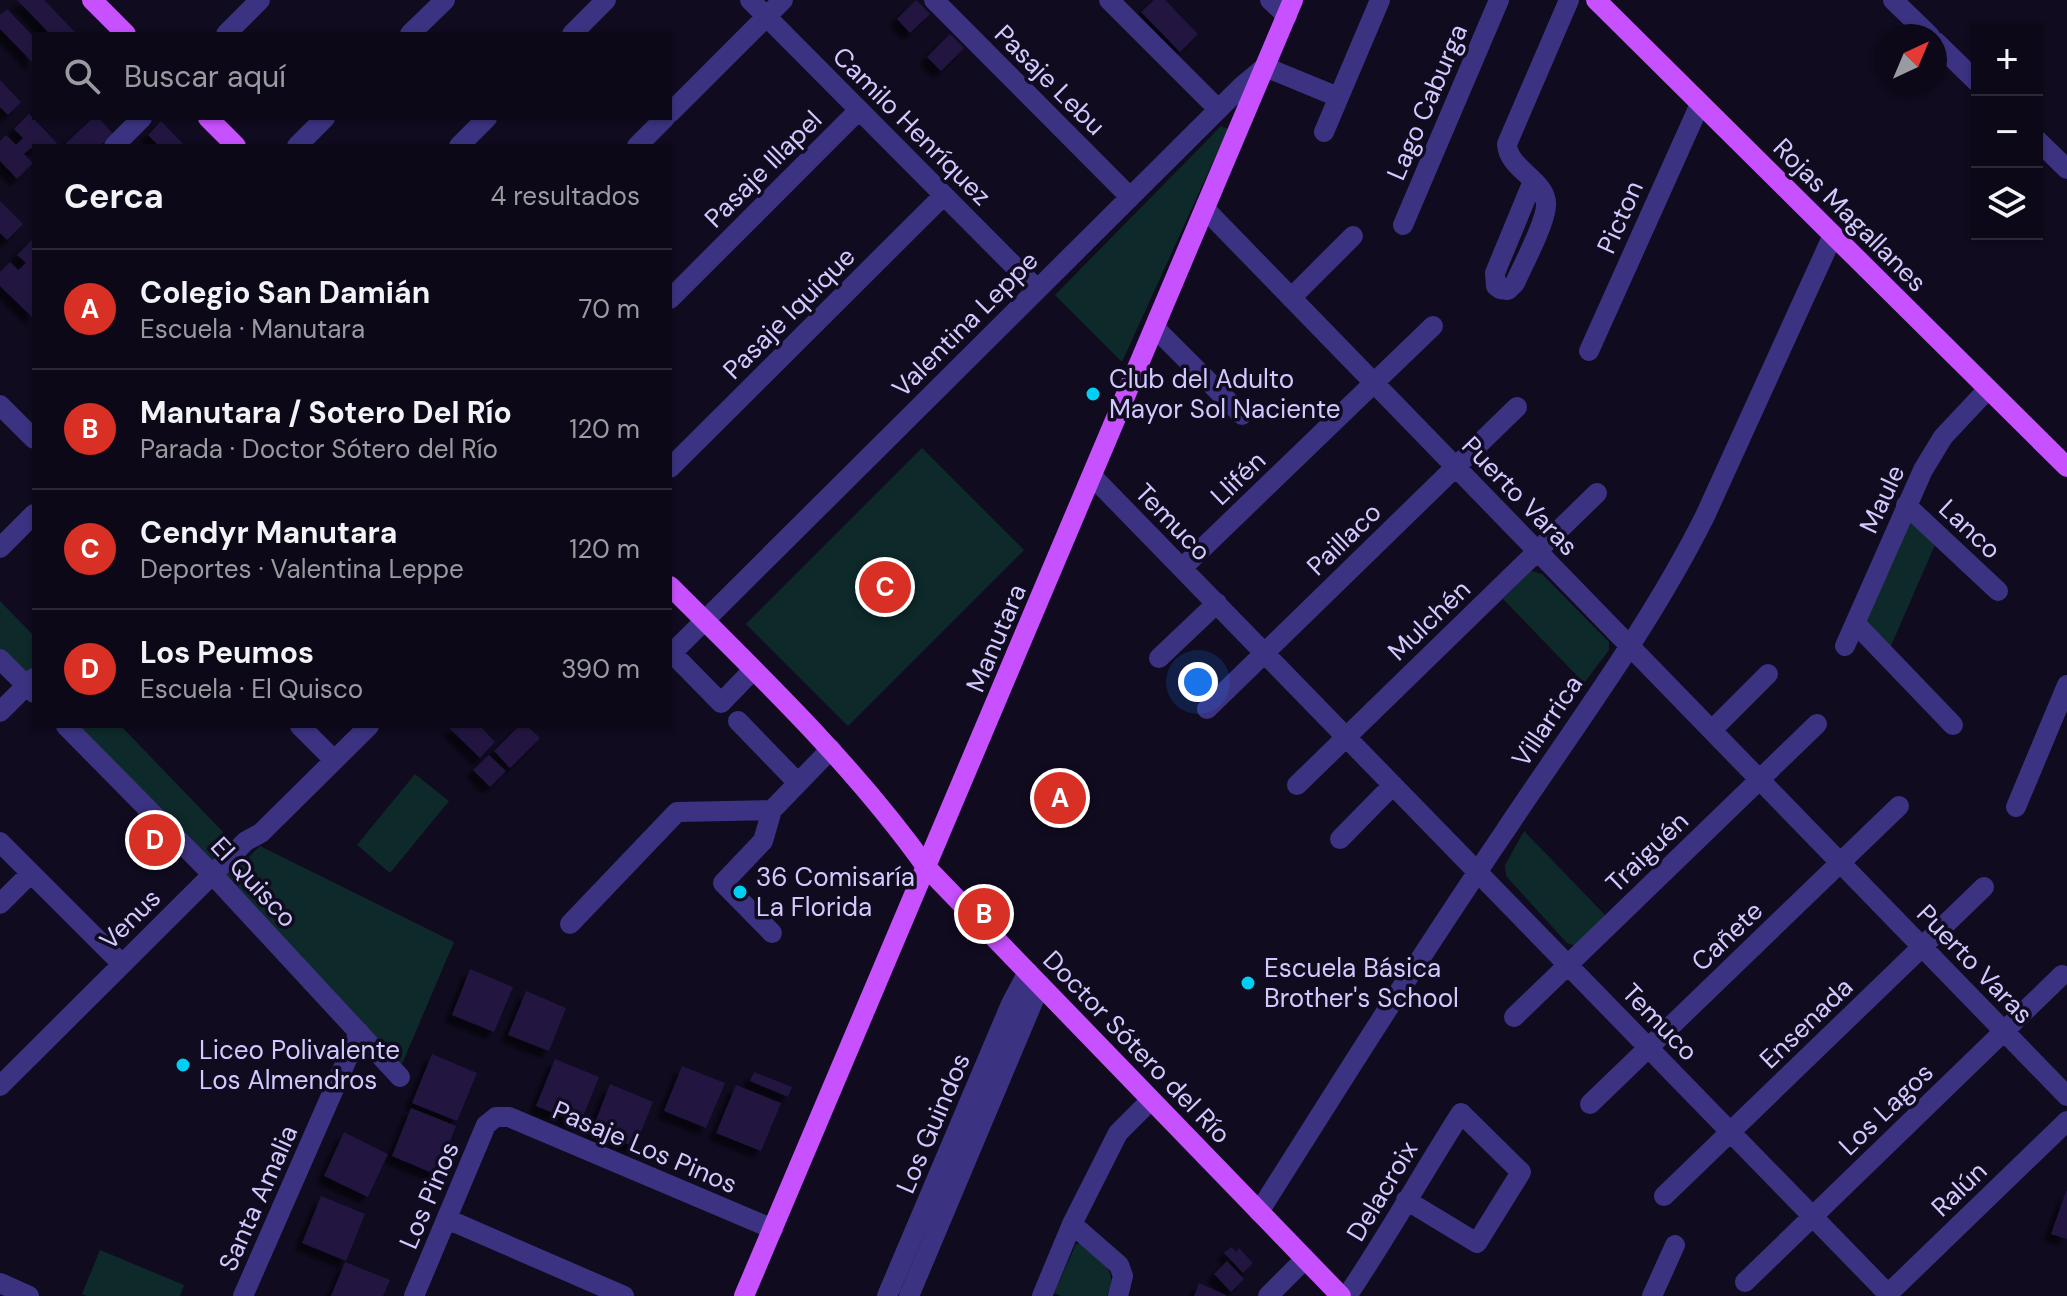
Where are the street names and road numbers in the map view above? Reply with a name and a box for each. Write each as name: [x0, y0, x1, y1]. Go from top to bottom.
street label: Pasaje Lebu: [987, 17, 1113, 143]
street label: Lago Caburga: [1379, 19, 1475, 185]
street label: Camilo Henríquez: [825, 39, 999, 213]
street label: Pasaje Illapel: [697, 103, 829, 235]
street label: Rojas Magallanes: [1766, 131, 1934, 299]
street label: Picton: [1589, 175, 1651, 259]
street label: Pasaje Iquique: [716, 240, 862, 386]
street label: Valentina Leppe: [885, 244, 1045, 404]
street label: Puerto Varas: [1454, 429, 1586, 563]
street label: Llifén: [1203, 444, 1273, 512]
street label: Maule: [1851, 459, 1913, 539]
street label: Temuco: [1128, 476, 1218, 568]
street label: Lanco: [1932, 492, 2008, 566]
street label: Paillaco: [1299, 495, 1389, 583]
street label: Mulchén: [1380, 572, 1478, 668]
street label: Manutara: [958, 579, 1034, 697]
street label: Villarrica: [1504, 668, 1590, 774]
street label: Traiguén: [1598, 804, 1696, 900]
street label: El Quisco: [203, 829, 305, 935]
street label: Venus: [92, 881, 168, 957]
street label: Cañete: [1684, 894, 1770, 978]
street label: Puerto Varas: [1909, 897, 2041, 1031]
street label: Doctor Sótero del Río: [1036, 943, 1238, 1151]
street label: Ensenada: [1752, 970, 1860, 1076]
street label: Temuco: [1615, 976, 1705, 1068]
street label: Los Guindos: [888, 1048, 978, 1198]
street label: Los Lagos: [1831, 1055, 1941, 1163]
street label: Pasaje Los Pinos: [548, 1093, 742, 1201]
street label: Santa Amalia: [211, 1120, 305, 1276]
street label: Delacroix: [1339, 1135, 1425, 1247]
street label: Los Pinos: [391, 1136, 467, 1254]
street label: Ralún: [1924, 1154, 1994, 1224]

